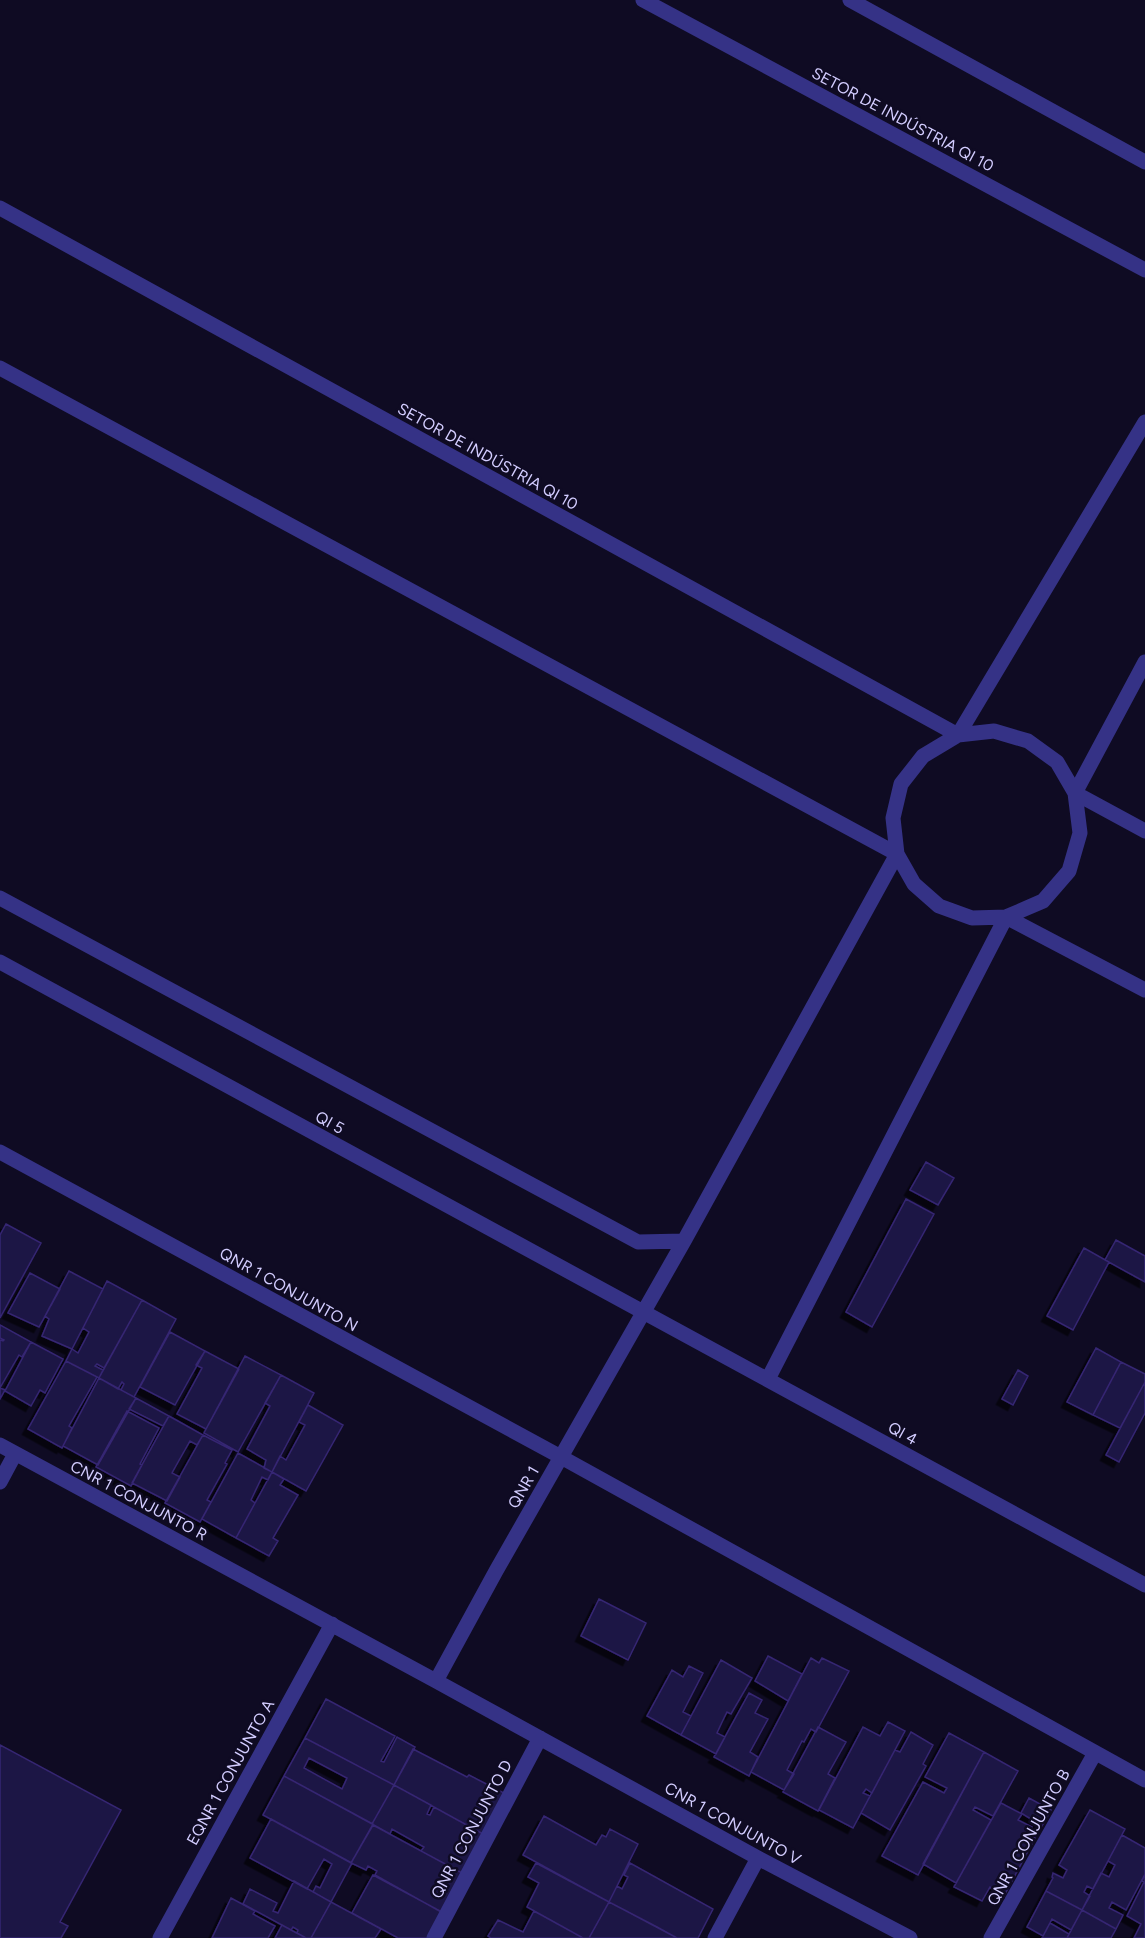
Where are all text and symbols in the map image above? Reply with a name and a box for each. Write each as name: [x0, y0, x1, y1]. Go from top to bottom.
street label: SETOR DE INDÚSTRIA QI 10: [808, 63, 997, 176]
street label: SETOR DE INDÚSTRIA QI 10: [394, 399, 581, 514]
street label: QI 5: [312, 1107, 347, 1138]
street label: QNR 1 CONJUNTO N: [216, 1243, 361, 1335]
street label: QI 4: [885, 1418, 921, 1449]
street label: CNR 1 CONJUNTO R: [67, 1456, 210, 1544]
street label: QNR 1: [504, 1463, 543, 1512]
street label: EQNR 1 CONJUNTO A: [183, 1696, 278, 1848]
street label: QNR 1 CONJUNTO D: [427, 1757, 516, 1902]
street label: QNR 1 CONJUNTO B: [983, 1766, 1074, 1909]
street label: CNR 1 CONJUNTO V: [661, 1778, 804, 1869]

